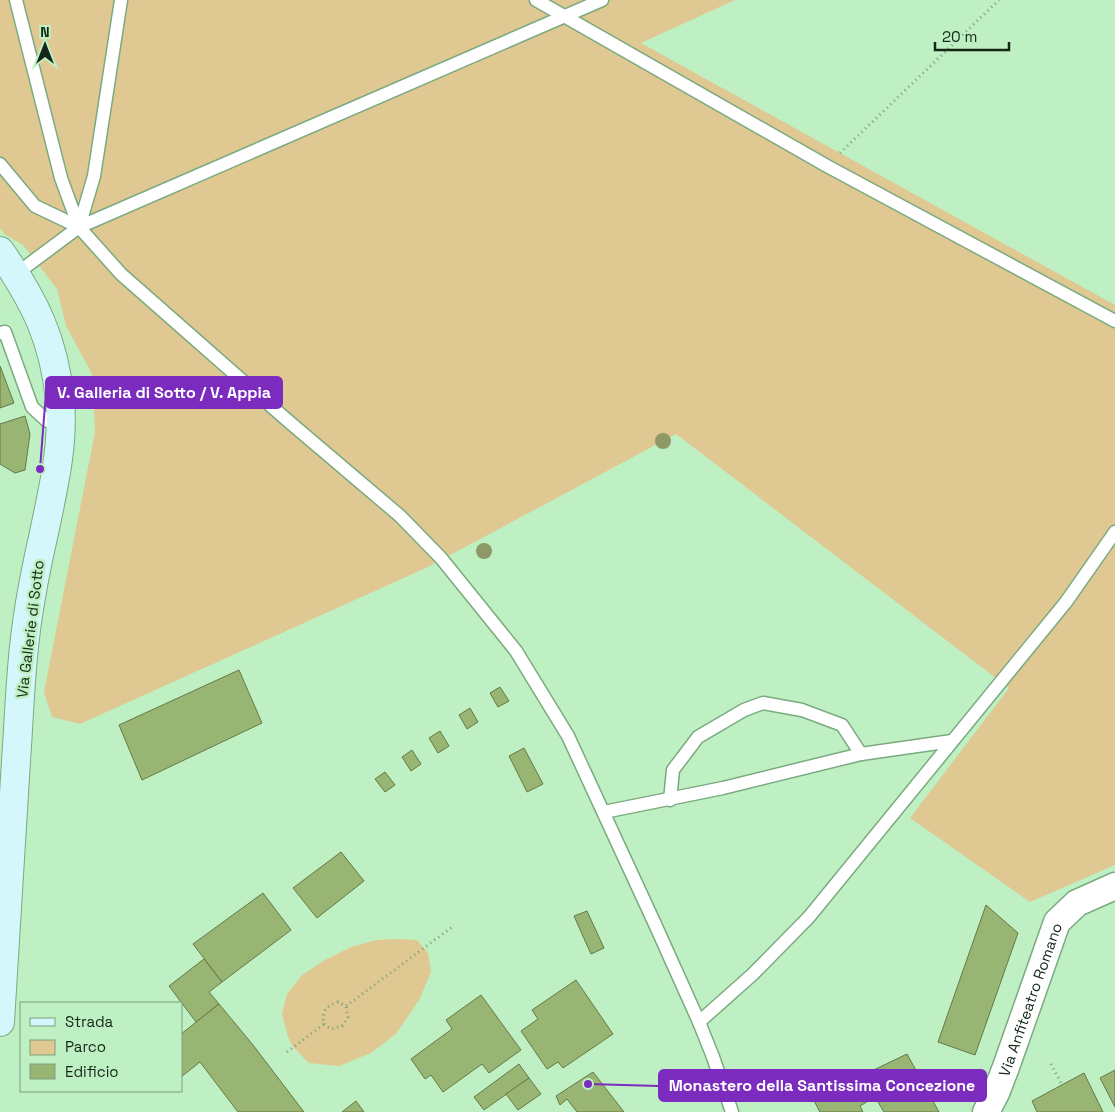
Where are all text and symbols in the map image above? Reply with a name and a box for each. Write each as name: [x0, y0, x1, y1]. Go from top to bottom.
north arrow: [20, 20, 70, 70]
scale bar: [935, 20, 1009, 52]
text: N: [40, 23, 50, 41]
text: 20 m: [942, 27, 977, 46]
callout: V. Galleria di Sotto / V. Appia: [46, 377, 282, 408]
text: V. Galleria di Sotto / V. Appia: [57, 382, 271, 403]
street label: Via Gallerie di Sotto: [12, 559, 48, 699]
street label: Via Anfiteatro Romano: [994, 920, 1066, 1079]
legend: [20, 1002, 182, 1092]
text: Strada: [65, 1012, 114, 1031]
text: Parco: [65, 1037, 106, 1056]
text: Edificio: [65, 1062, 119, 1081]
callout: Monastero della Santissima Concezione: [659, 1070, 986, 1101]
text: Monastero della Santissima Concezione: [669, 1075, 975, 1096]

